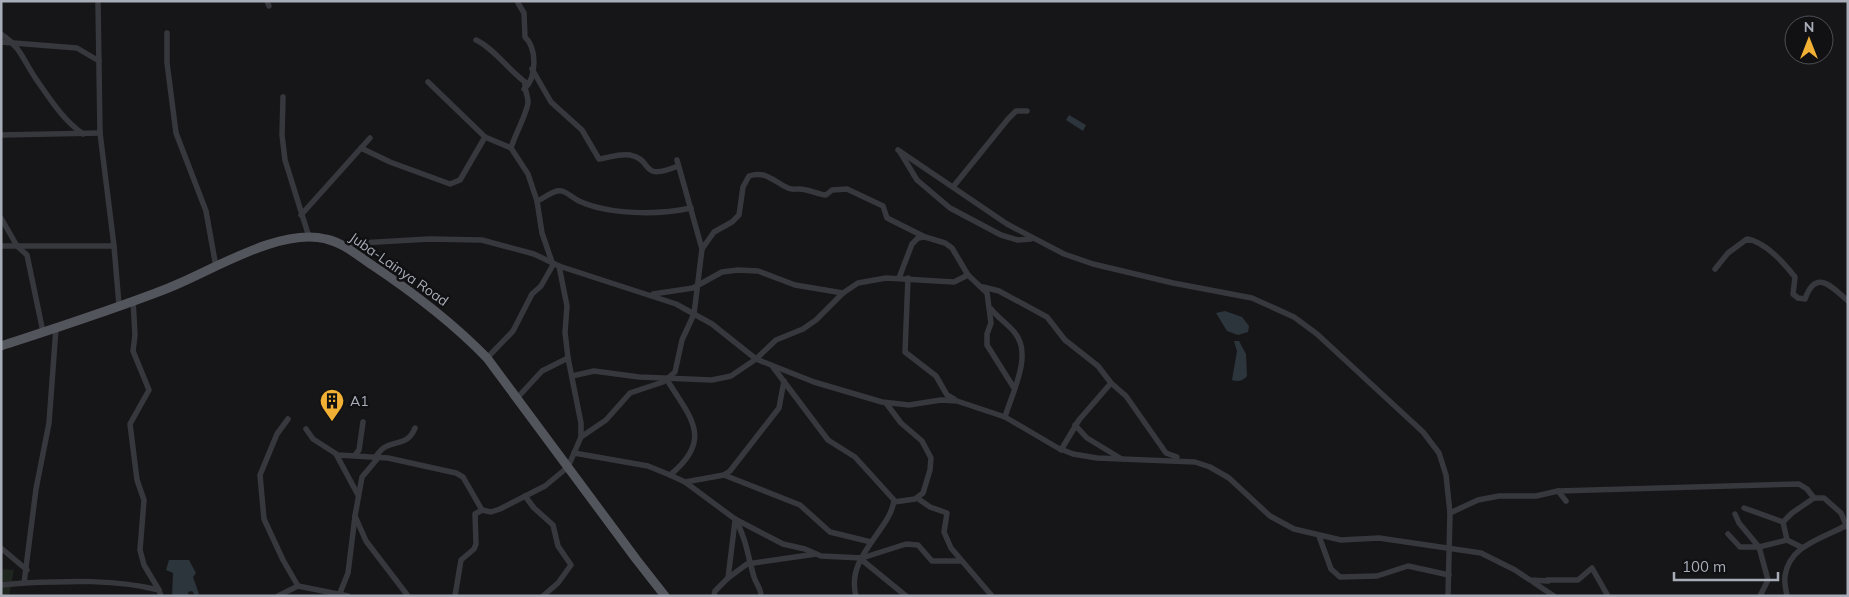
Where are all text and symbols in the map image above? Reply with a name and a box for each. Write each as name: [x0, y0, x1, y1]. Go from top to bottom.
north arrow: [1784, 15, 1834, 65]
text: N: [1804, 18, 1814, 36]
street label: Juba-Lainya Road: [346, 228, 452, 310]
building icon: A1: [319, 388, 345, 422]
place label: A1: [350, 392, 369, 410]
scale bar: [1674, 550, 1778, 582]
text: 100 m: [1682, 557, 1726, 576]

